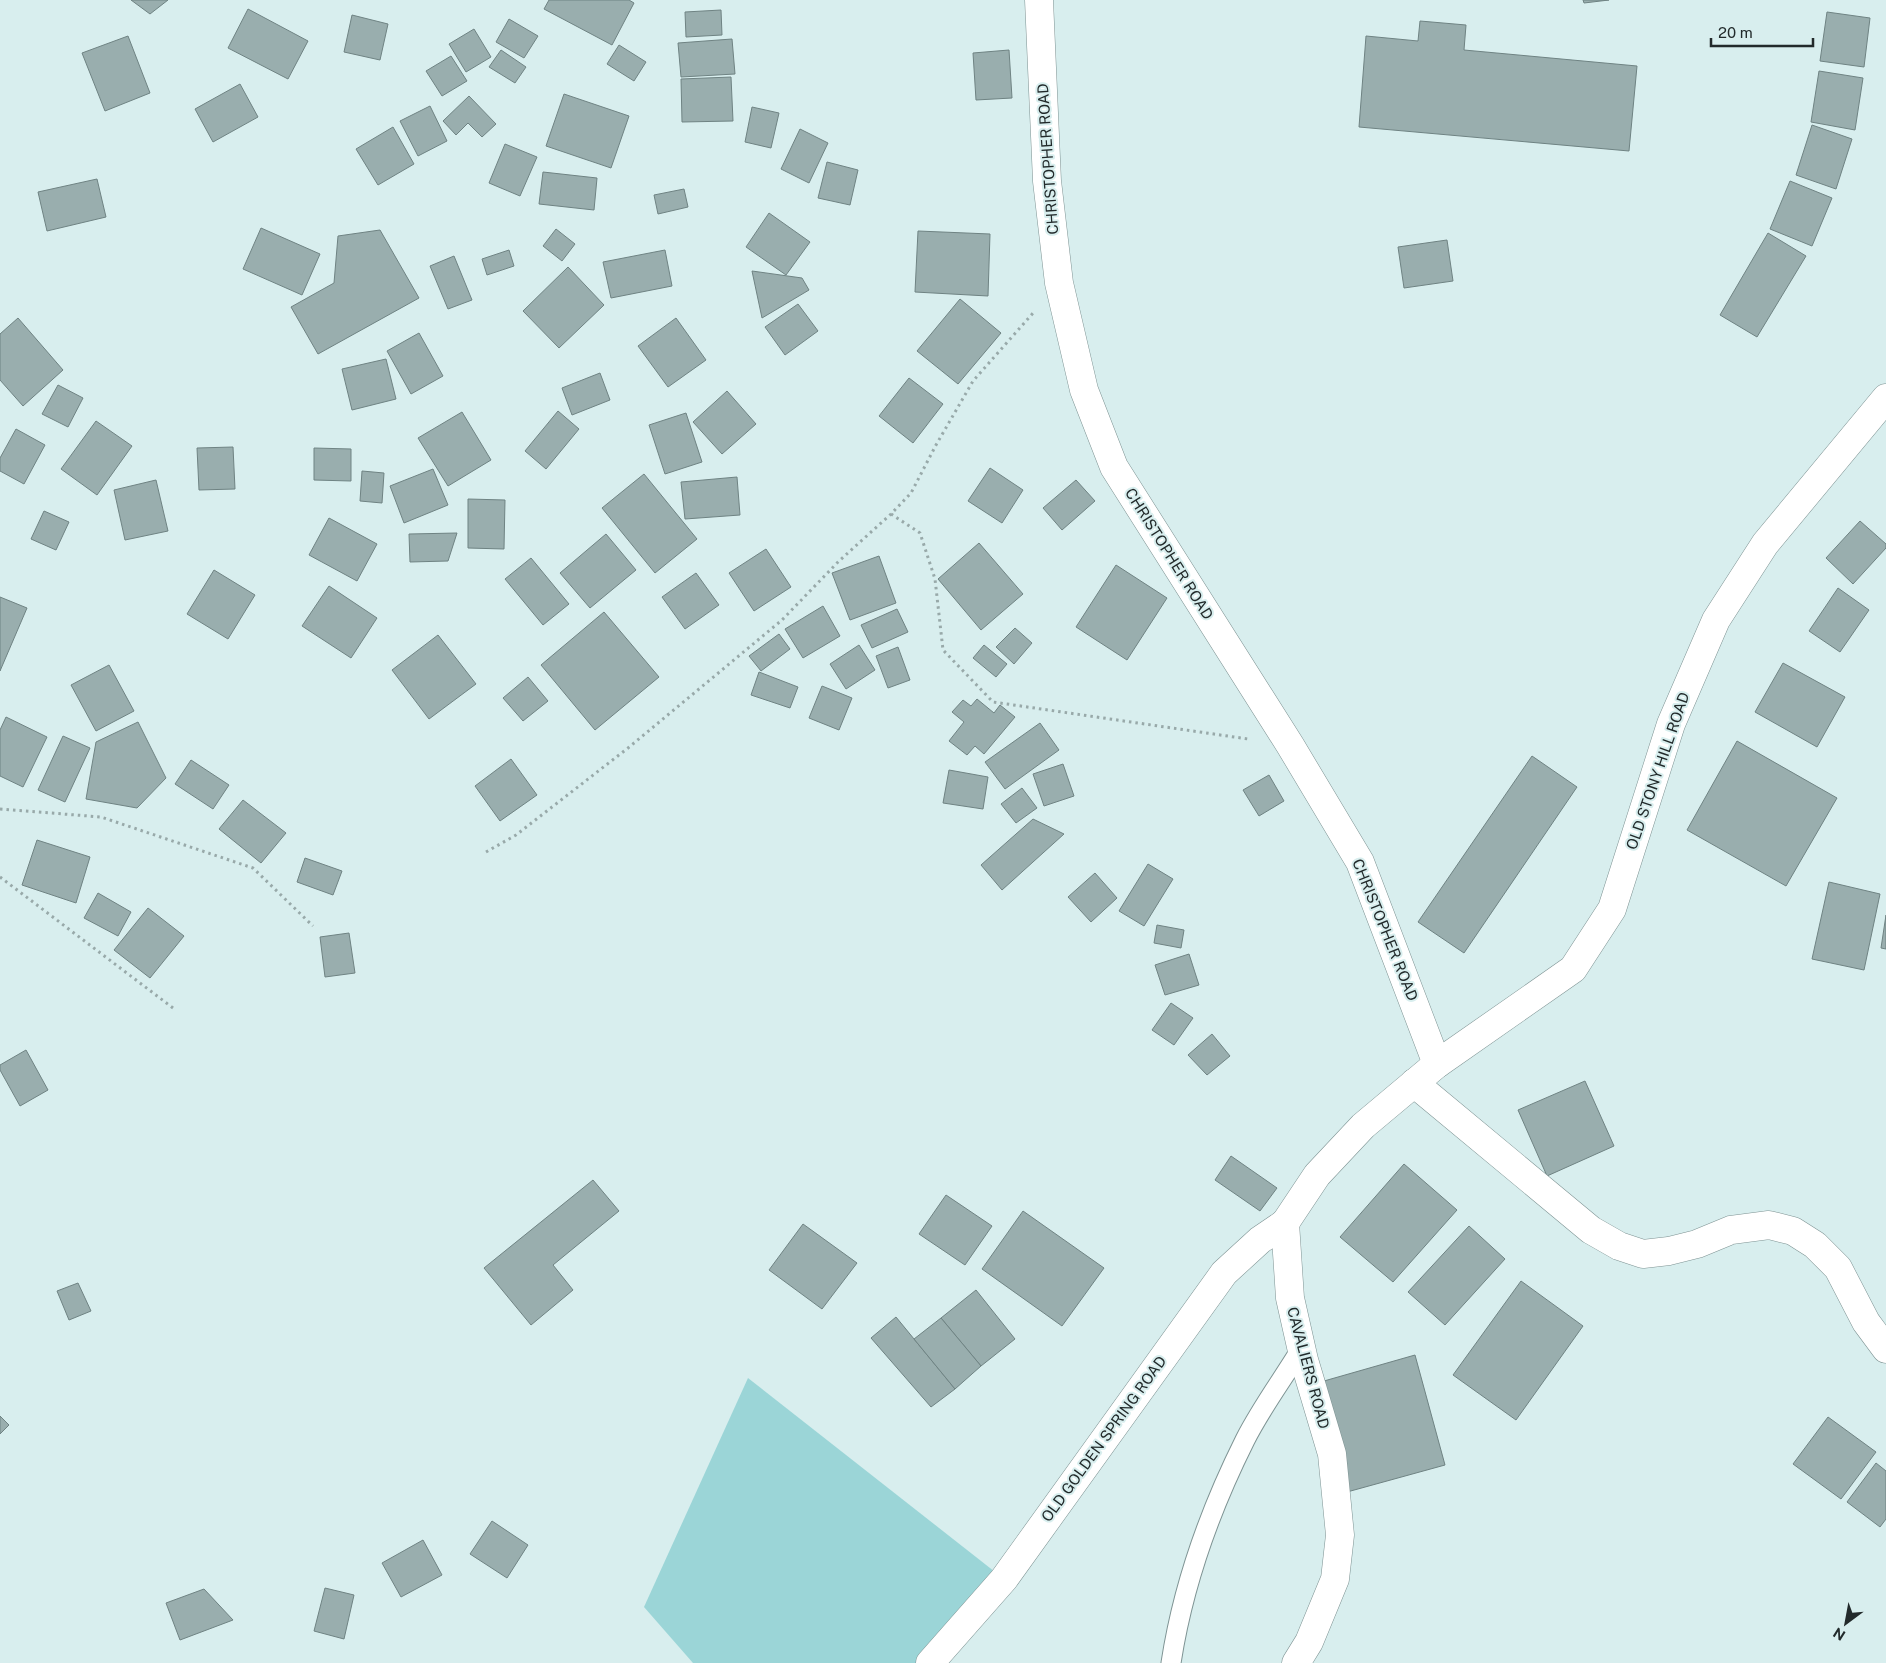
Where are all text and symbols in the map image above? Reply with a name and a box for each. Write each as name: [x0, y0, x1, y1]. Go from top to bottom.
scale bar: [1711, 15, 1814, 47]
text: 20 m: [1718, 24, 1753, 41]
street label: CHRISTOPHER ROAD: [1034, 83, 1061, 235]
street label: CHRISTOPHER ROAD: [1122, 485, 1217, 623]
street label: OLD STONY HILL ROAD: [1623, 690, 1692, 852]
street label: CHRISTOPHER ROAD: [1349, 856, 1422, 1003]
street label: CAVALIERS ROAD: [1284, 1305, 1333, 1431]
street label: OLD GOLDEN SPRING ROAD: [1038, 1353, 1169, 1525]
north arrow: [1821, 1598, 1871, 1648]
text: N: [1830, 1624, 1848, 1644]

